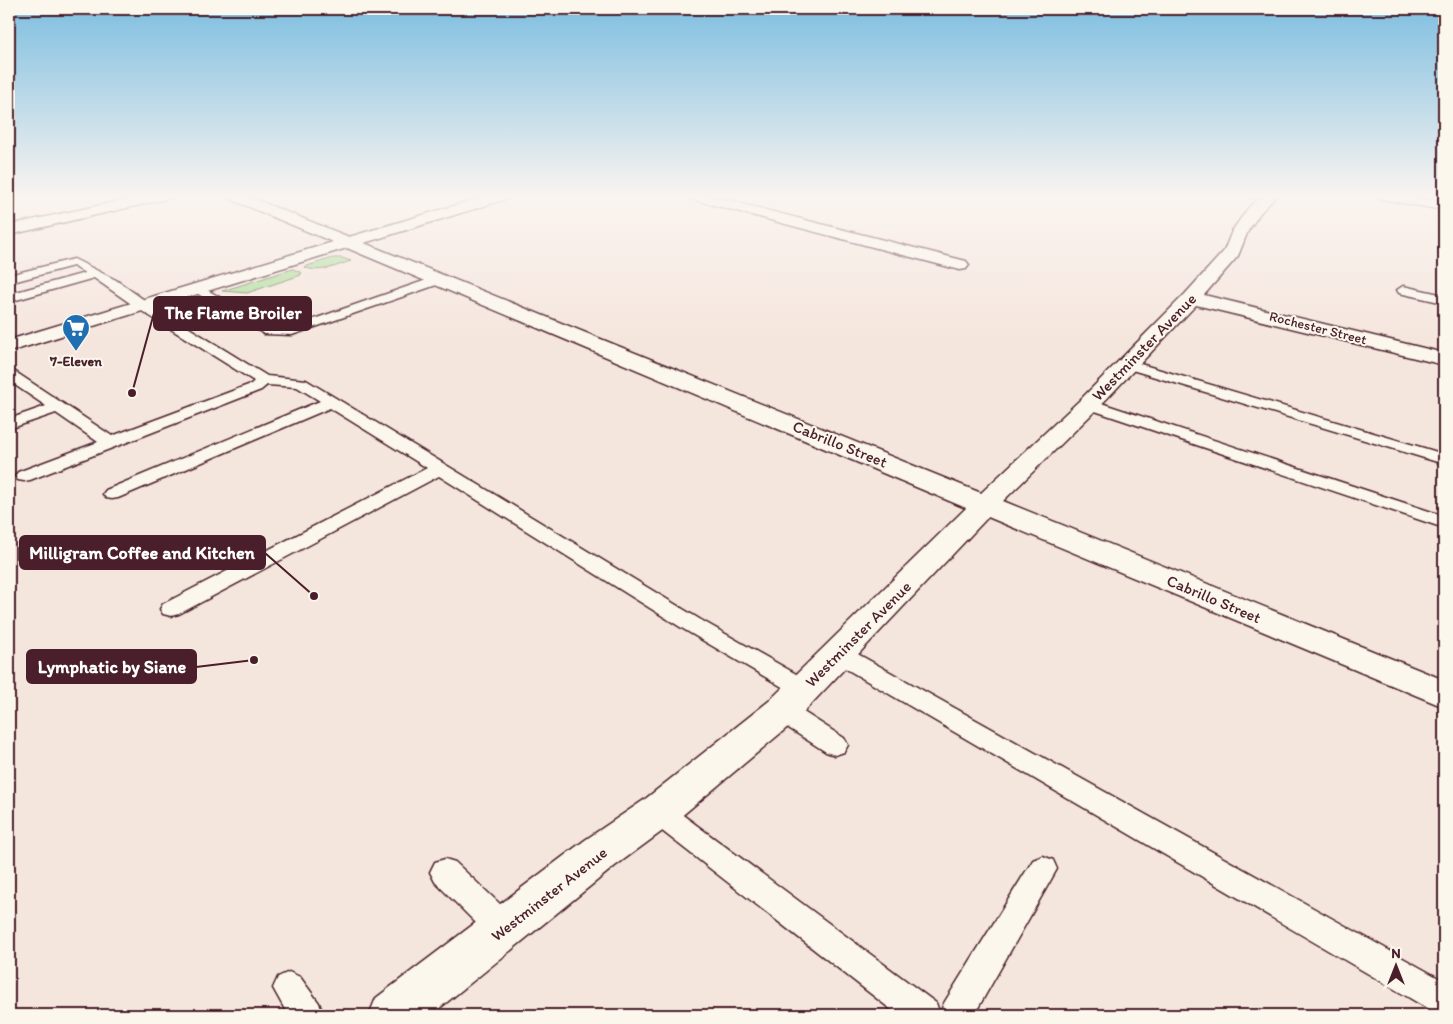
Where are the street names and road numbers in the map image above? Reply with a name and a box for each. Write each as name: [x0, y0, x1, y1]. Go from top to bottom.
street label: Westminster Avenue: [1088, 289, 1200, 405]
street label: Rochester Street: [1267, 308, 1369, 348]
street label: Cabrillo Street: [790, 416, 890, 472]
street label: Cabrillo Street: [1164, 571, 1264, 627]
street label: Westminster Avenue: [801, 577, 915, 691]
street label: Westminster Avenue: [487, 843, 611, 945]

